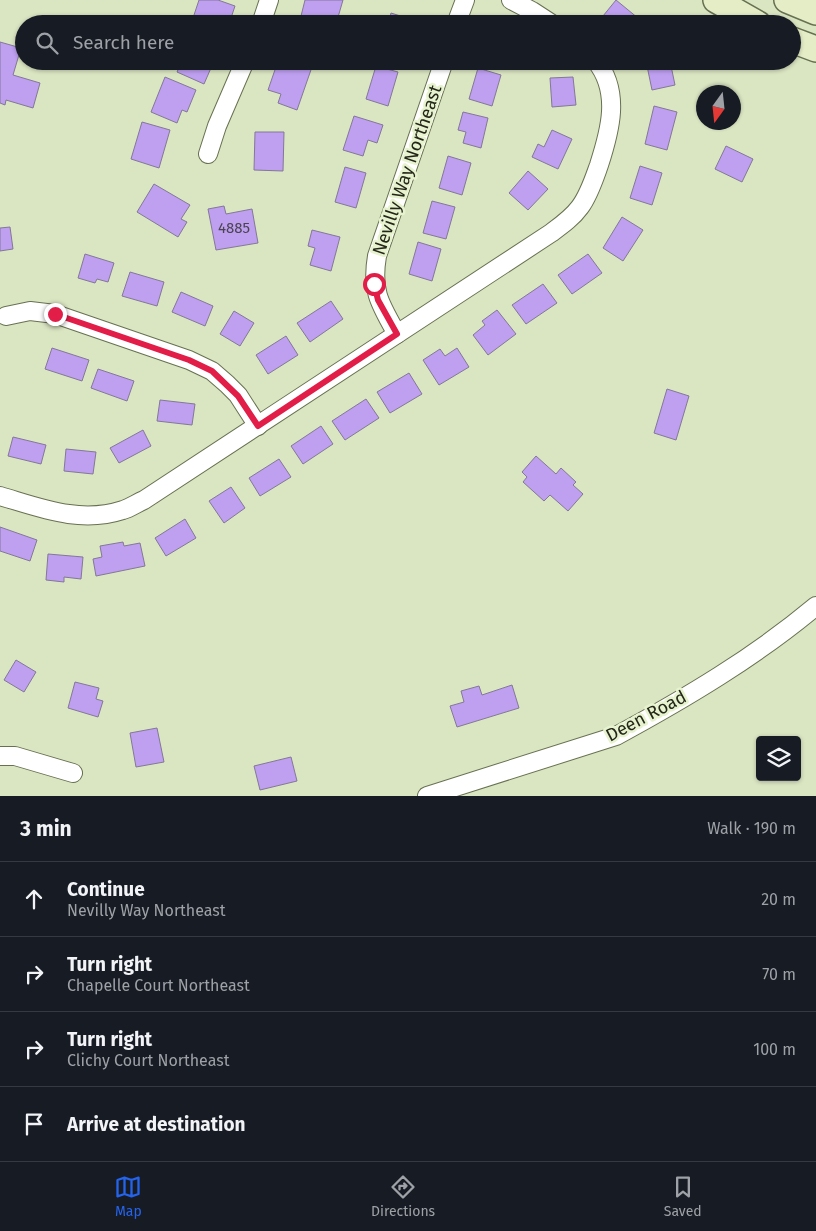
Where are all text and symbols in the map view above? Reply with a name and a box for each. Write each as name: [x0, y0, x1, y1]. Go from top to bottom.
search box: [15, 15, 801, 70]
icon: search: [33, 29, 61, 57]
text: Search here: [73, 31, 174, 54]
street label: Nevilly Way Northeast: [368, 82, 447, 258]
north arrow: [696, 85, 741, 130]
house number: 4885: [218, 219, 250, 237]
route start: [363, 273, 386, 296]
route end: [44, 303, 67, 326]
street label: Deen Road: [602, 686, 690, 746]
map controls: [756, 736, 801, 781]
button: layers: [756, 736, 801, 781]
text: 3 min: [20, 816, 72, 842]
text: Walk · 190 m: [707, 819, 796, 838]
text: Continue: [67, 878, 145, 901]
icon: ahead: [20, 885, 48, 913]
text: 20 m: [761, 890, 796, 909]
text: Nevilly Way Northeast: [67, 901, 226, 920]
text: Turn right: [67, 953, 152, 976]
icon: right: [20, 960, 48, 988]
text: 70 m: [762, 965, 796, 984]
text: Chapelle Court Northeast: [67, 976, 250, 995]
text: Turn right: [67, 1028, 152, 1051]
icon: right: [20, 1035, 48, 1063]
text: 100 m: [753, 1040, 796, 1059]
text: Clichy Court Northeast: [67, 1051, 229, 1070]
icon: arrive: [20, 1110, 48, 1138]
text: Arrive at destination: [67, 1113, 246, 1136]
tab: Map: [114, 1173, 142, 1220]
tab: Directions: [371, 1173, 435, 1220]
tab: Saved: [664, 1173, 702, 1220]

